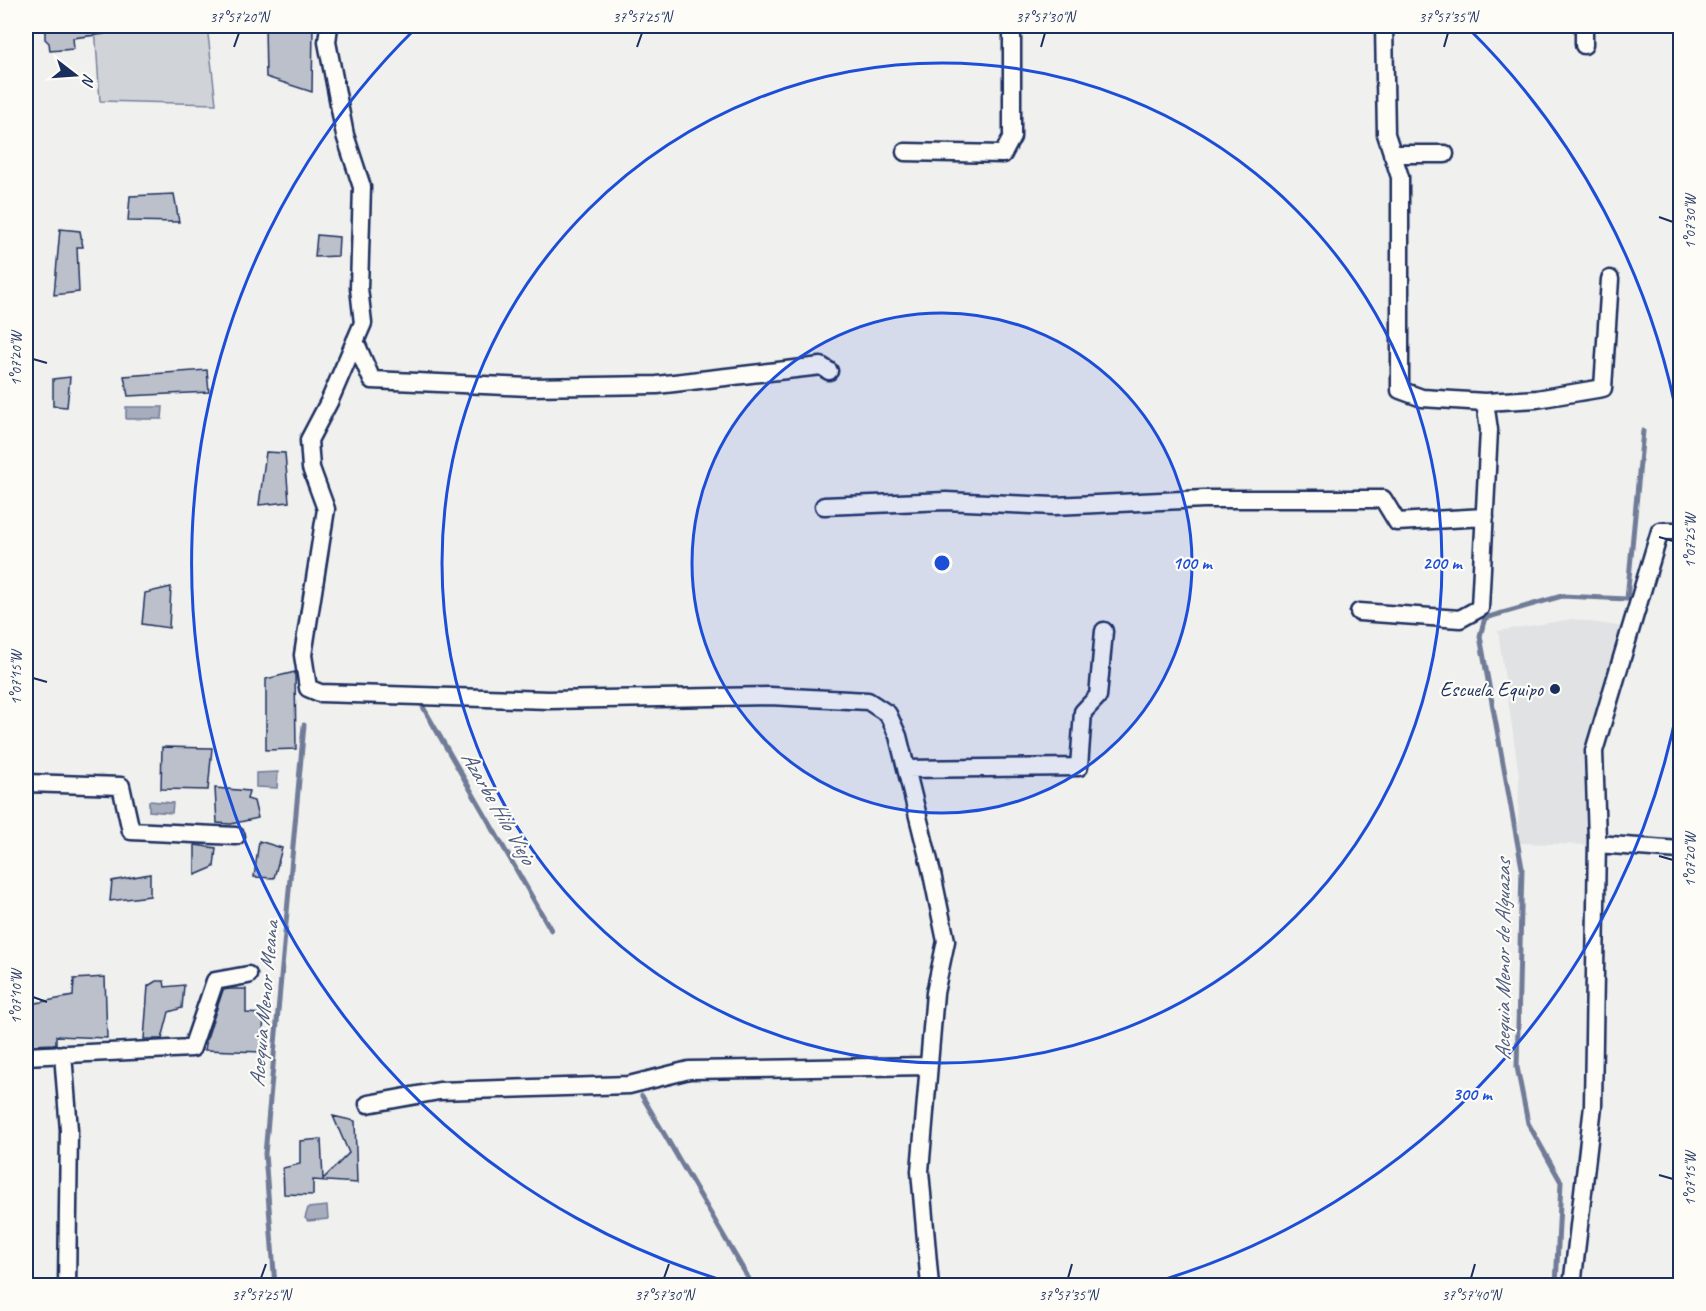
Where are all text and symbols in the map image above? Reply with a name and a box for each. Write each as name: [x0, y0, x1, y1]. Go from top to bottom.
text: 37°57'20"N: [209, 8, 272, 27]
text: 37°57'25"N: [612, 8, 675, 27]
text: 37°57'30"N: [1015, 8, 1078, 27]
text: 37°57'35"N: [1418, 8, 1481, 27]
north arrow: [45, 45, 105, 105]
text: N: [76, 71, 99, 90]
text: 1°07'30"W: [1681, 192, 1700, 249]
text: 1°07'20"W: [7, 329, 26, 386]
text: 1°07'25"W: [1681, 511, 1700, 568]
text: 100 m: [1173, 552, 1213, 574]
text: 200 m: [1423, 552, 1463, 574]
centre of rings: [932, 553, 952, 573]
text: 1°07'15"W: [7, 648, 26, 705]
place label: Escuela Equipo: [1440, 676, 1545, 702]
marker: Escuela Equipo: [1548, 682, 1562, 696]
water label: Azarbe Hilo Viejo: [455, 746, 543, 872]
text: 1°07'20"W: [1681, 830, 1700, 887]
water label: Acequia Menor de Alguazas: [1489, 855, 1517, 1060]
water label: Acequia Menor Meana: [243, 917, 285, 1088]
text: 1°07'10"W: [7, 967, 26, 1024]
text: 300 m: [1453, 1083, 1493, 1105]
text: 1°07'15"W: [1681, 1149, 1700, 1206]
text: 37°57'25"N: [231, 1286, 294, 1305]
text: 37°57'30"N: [634, 1286, 697, 1305]
text: 37°57'35"N: [1038, 1286, 1101, 1305]
text: 37°57'40"N: [1441, 1286, 1504, 1305]

